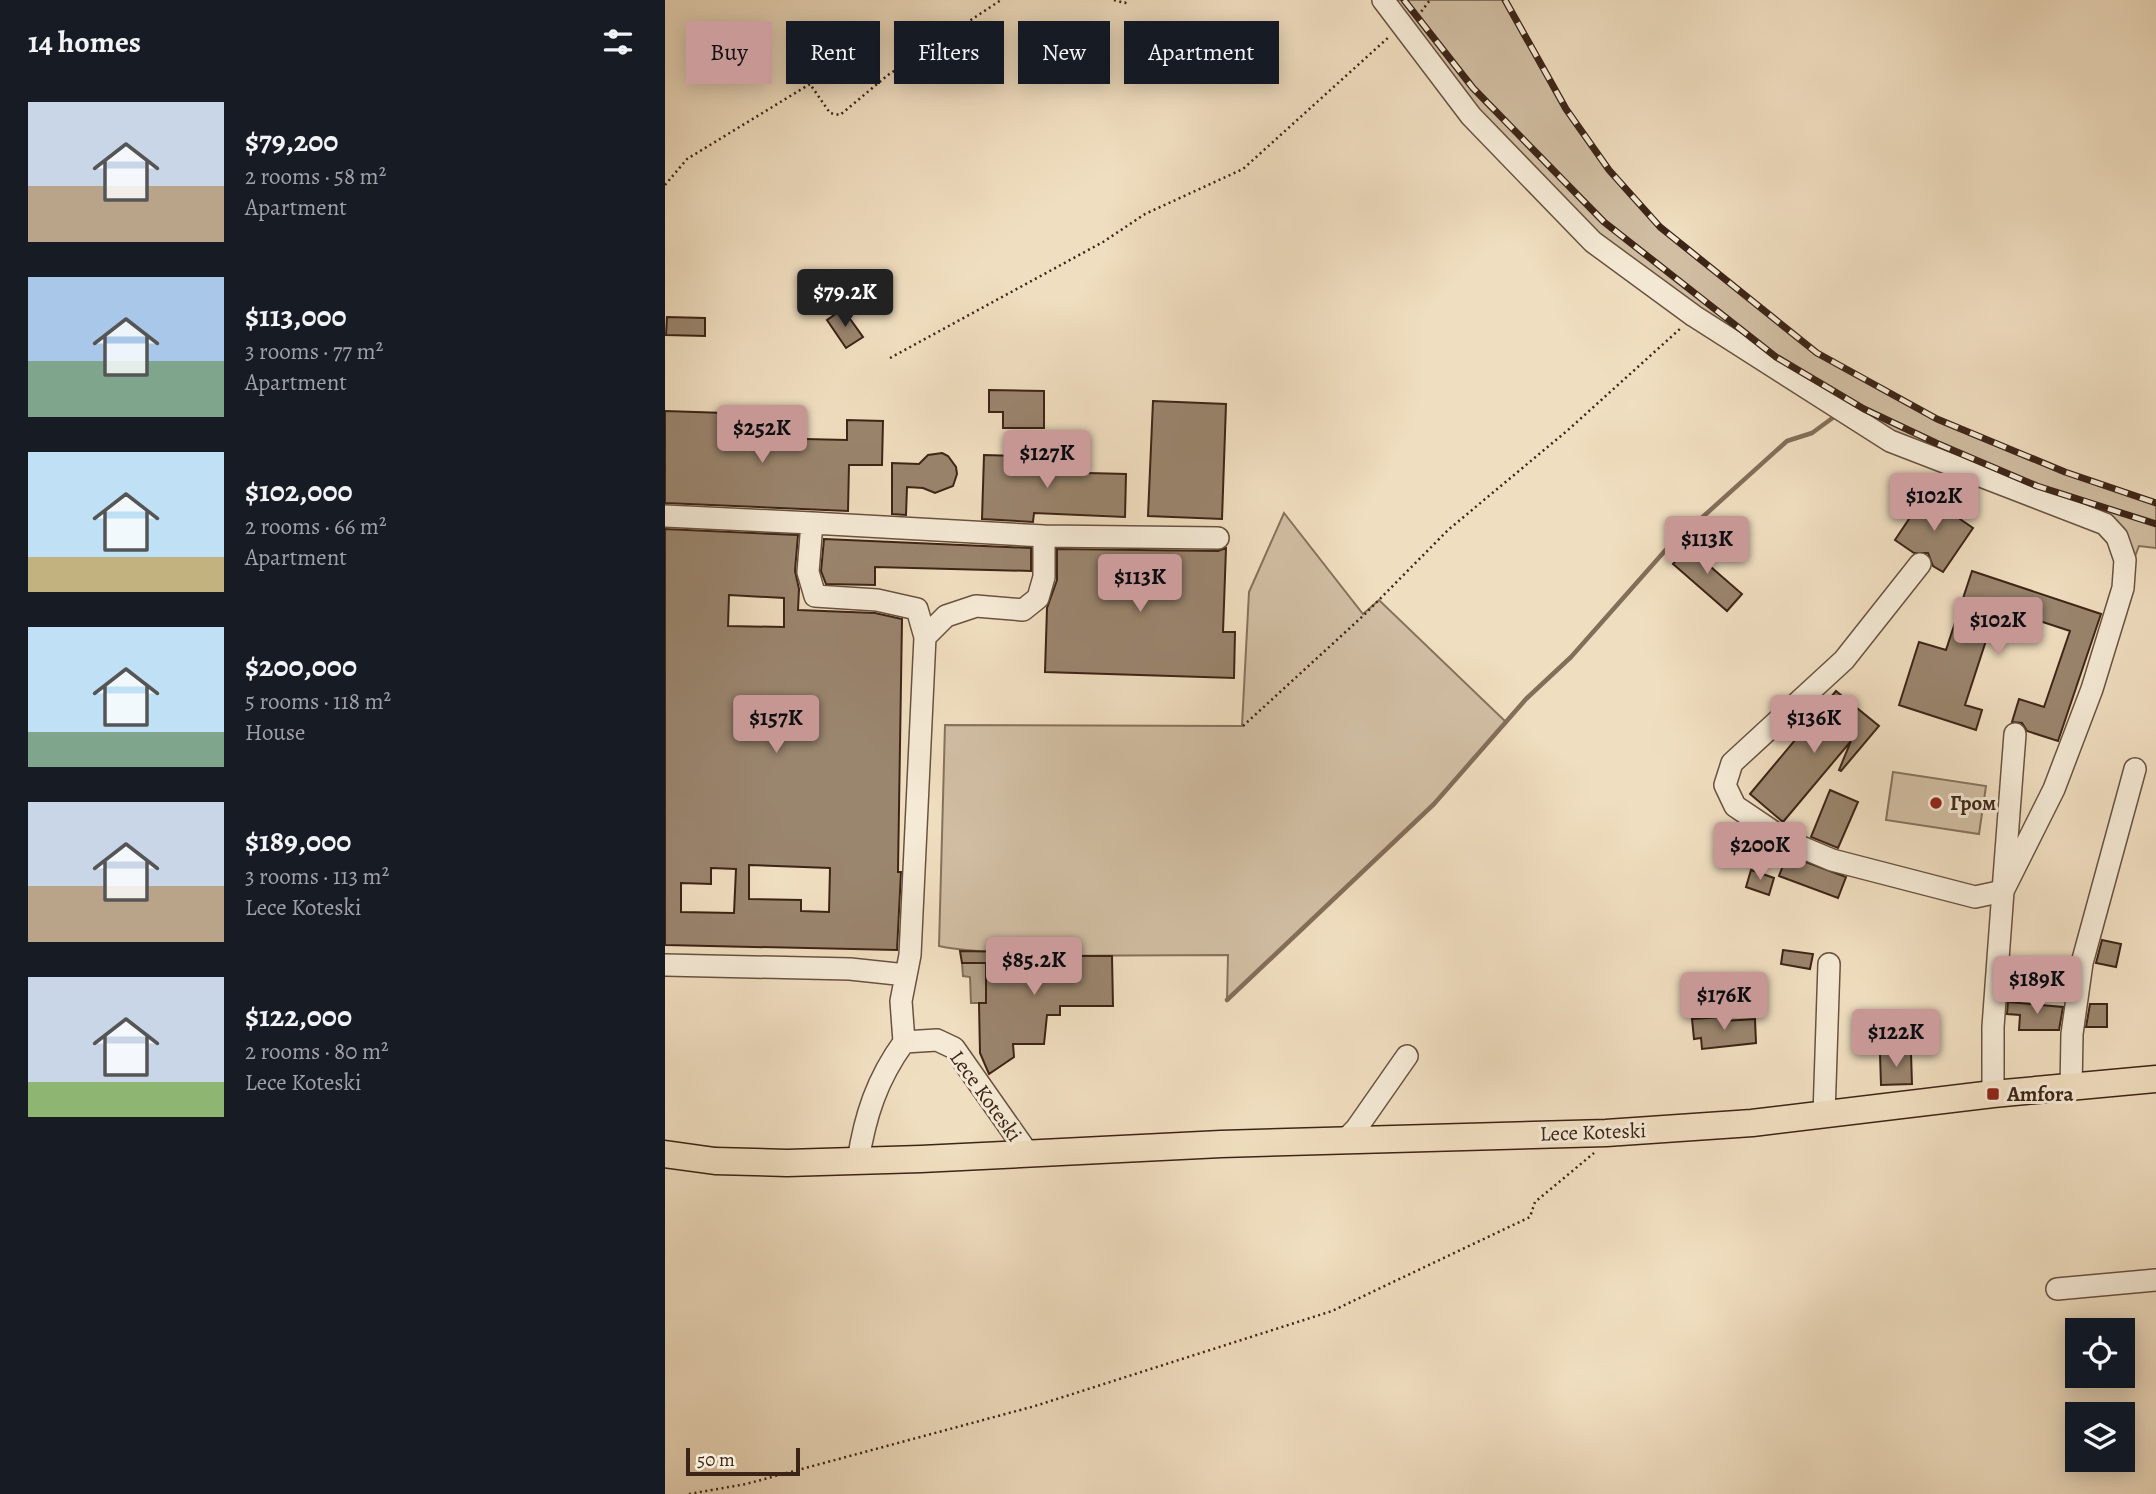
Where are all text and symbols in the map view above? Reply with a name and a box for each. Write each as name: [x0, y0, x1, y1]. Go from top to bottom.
chip: Buy: [686, 21, 772, 84]
chip: Rent: [786, 21, 880, 84]
chip: Filters: [894, 21, 1004, 84]
chip: New: [1018, 21, 1110, 84]
chip: Apartment: [1124, 21, 1279, 84]
text: 14 homes: [28, 22, 141, 62]
icon: filters: [599, 23, 637, 61]
text: $79,200: [245, 121, 338, 161]
icon: home: [84, 130, 168, 214]
text: 2 rooms · 58 m²: [245, 161, 386, 192]
text: Apartment: [245, 192, 347, 223]
pin: $79.2K: [788, 270, 902, 329]
text: $79.2K: [813, 276, 877, 307]
text: $113,000: [245, 296, 347, 336]
icon: home: [84, 305, 168, 389]
text: 3 rooms · 77 m²: [245, 336, 383, 367]
text: Apartment: [245, 367, 347, 398]
pin: $252K: [713, 406, 811, 465]
text: $252K: [733, 412, 791, 443]
pin: $127K: [998, 430, 1096, 490]
text: $127K: [1020, 437, 1075, 468]
text: $102,000: [245, 471, 353, 511]
pin: $102K: [1885, 474, 1983, 533]
icon: home: [84, 480, 168, 564]
text: $102K: [1906, 480, 1962, 511]
text: 2 rooms · 66 m²: [245, 511, 387, 542]
pin: $113K: [1658, 516, 1756, 576]
text: $113K: [1681, 523, 1733, 554]
text: Apartment: [245, 542, 347, 573]
pin: $113K: [1091, 554, 1189, 614]
text: $113K: [1114, 561, 1166, 592]
pin: $102K: [1949, 598, 2047, 657]
text: $102K: [1970, 604, 2026, 635]
text: $200,000: [245, 646, 357, 686]
icon: home: [84, 655, 168, 739]
text: 5 rooms · 118 m²: [245, 686, 391, 717]
pin: $157K: [727, 696, 825, 755]
pin: $136K: [1765, 696, 1863, 755]
text: $157K: [749, 702, 803, 733]
text: $136K: [1787, 702, 1841, 733]
text: House: [245, 717, 305, 748]
place label: Гром: [1950, 789, 1996, 817]
marker: Гром: [1928, 795, 1944, 811]
text: $189,000: [245, 821, 351, 861]
pin: $200K: [1711, 822, 1809, 882]
text: $200K: [1730, 829, 1790, 860]
icon: home: [84, 830, 168, 914]
text: 3 rooms · 113 m²: [245, 861, 389, 892]
text: Lece Koteski: [245, 892, 362, 923]
pin: $85.2K: [977, 937, 1091, 997]
text: $85.2K: [1002, 944, 1066, 975]
pin: $189K: [1988, 956, 2086, 1016]
text: $189K: [2009, 963, 2065, 994]
pin: $176K: [1675, 972, 1773, 1032]
text: $176K: [1697, 979, 1751, 1010]
text: $122,000: [245, 996, 352, 1036]
icon: home: [84, 1005, 168, 1089]
pin: $122K: [1847, 1010, 1945, 1069]
text: $122K: [1868, 1016, 1924, 1047]
text: 2 rooms · 80 m²: [245, 1036, 389, 1067]
street label: Lece Koteski: [943, 1045, 1029, 1147]
text: Lece Koteski: [245, 1067, 362, 1098]
place label: Amfora: [2006, 1080, 2075, 1108]
marker: Amfora: [1985, 1086, 2001, 1102]
street label: Lece Koteski: [1539, 1116, 1647, 1148]
map controls: [2065, 1318, 2135, 1472]
button: locate: [2065, 1318, 2135, 1388]
button: layers: [2065, 1402, 2135, 1472]
scale bar: [686, 1445, 800, 1477]
text: 50 m: [697, 1447, 735, 1473]

